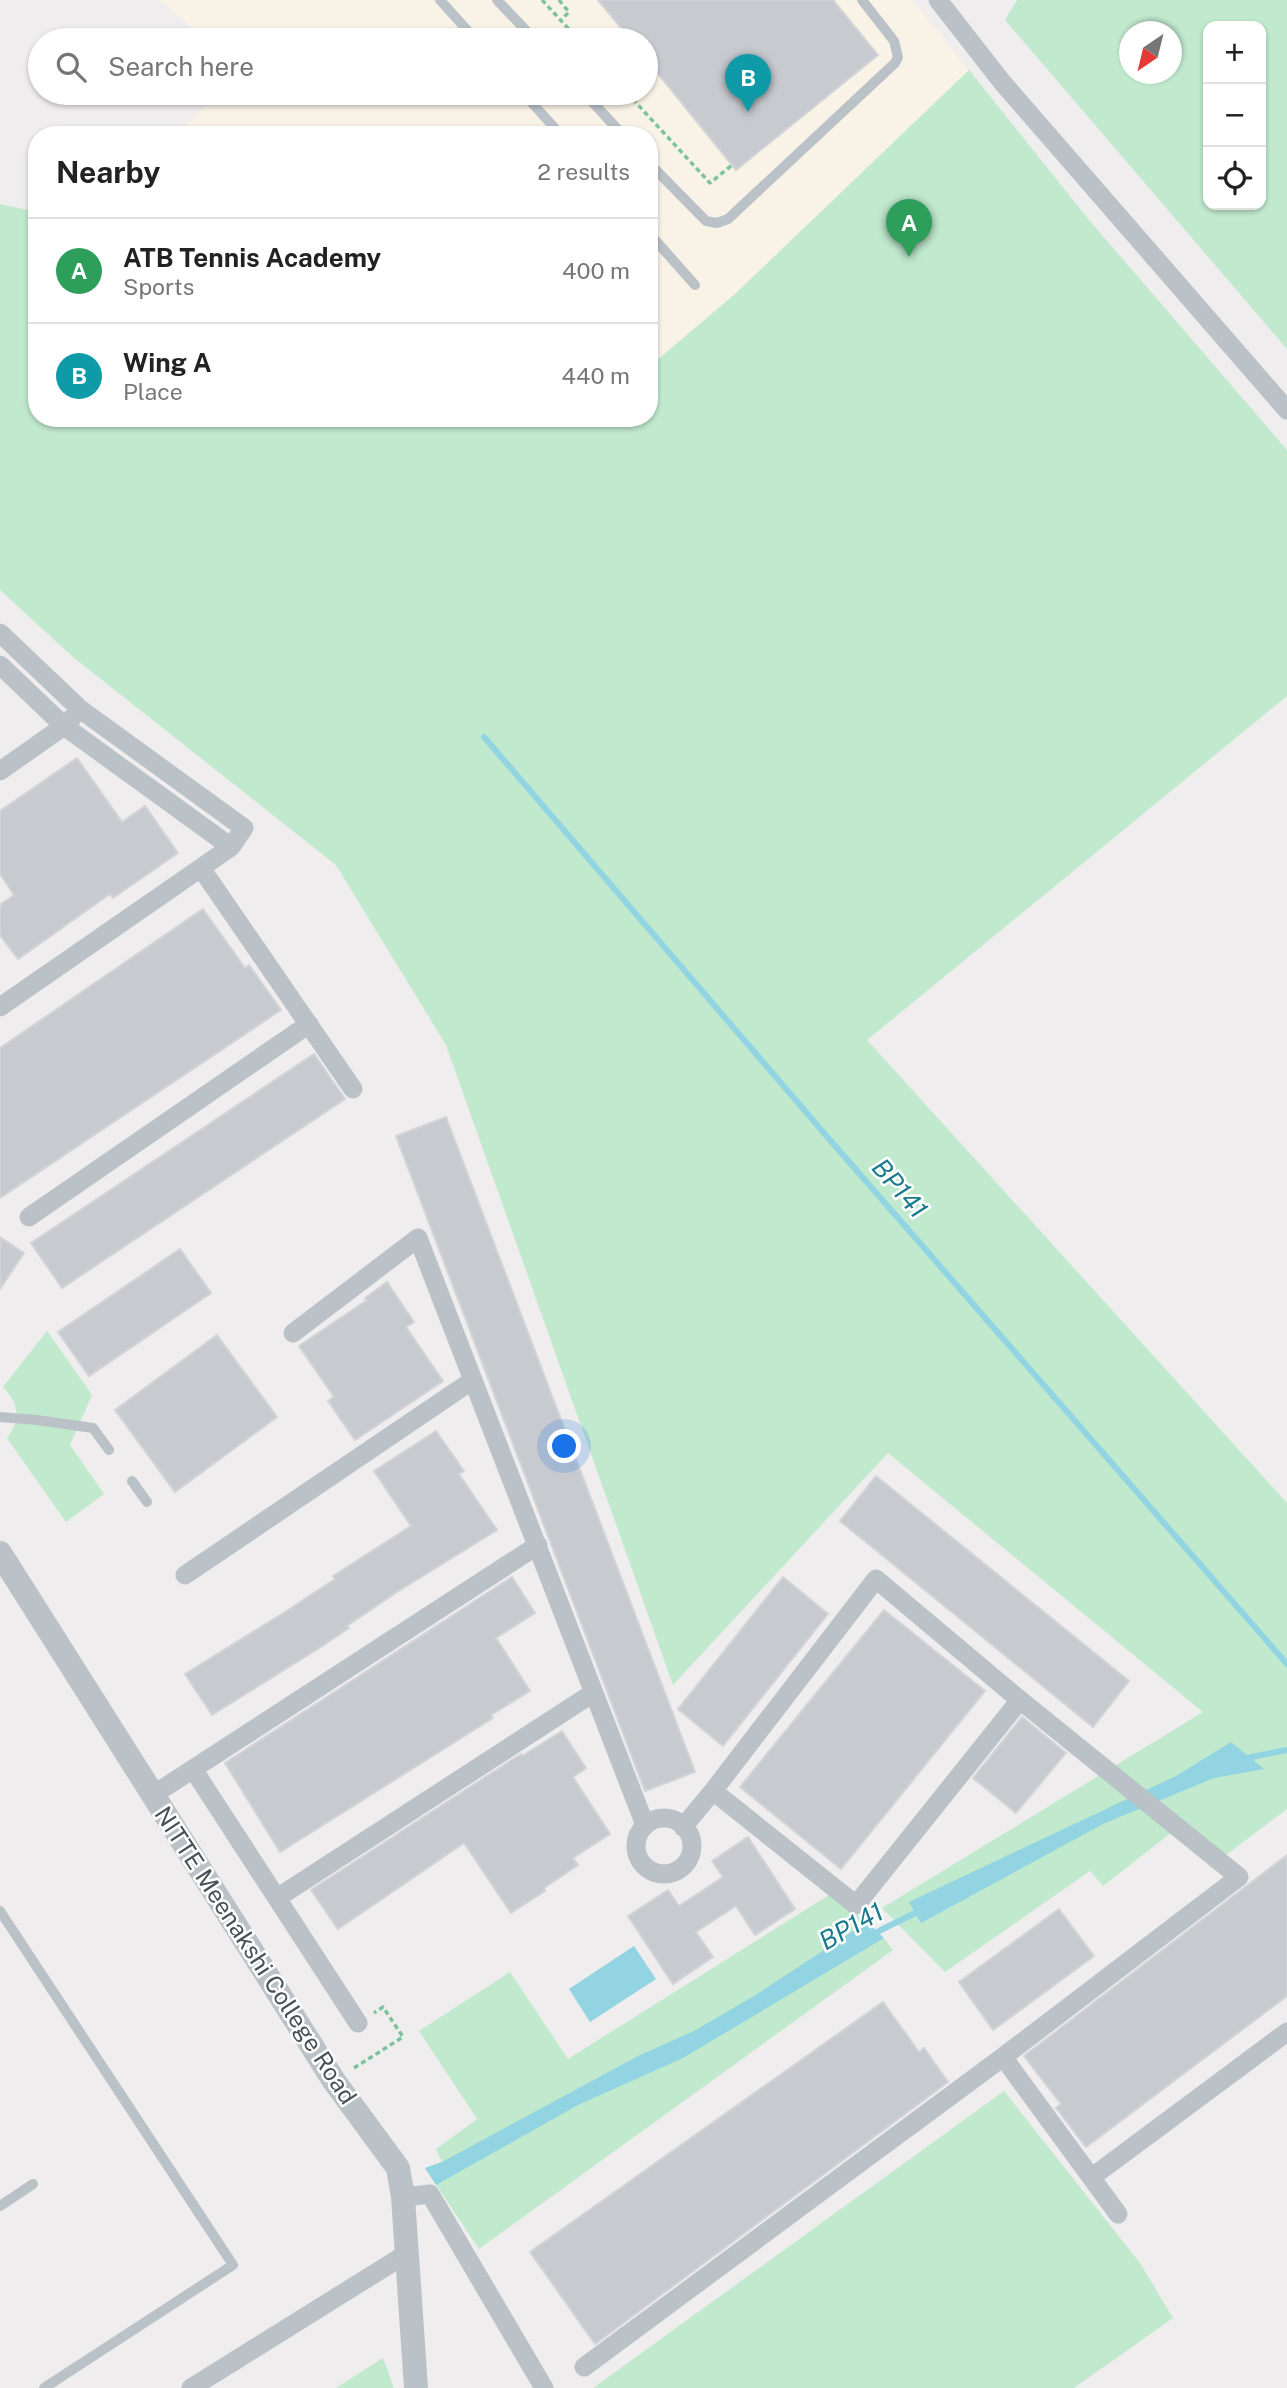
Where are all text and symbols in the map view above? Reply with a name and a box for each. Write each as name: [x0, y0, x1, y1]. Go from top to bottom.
north arrow: [1119, 21, 1182, 84]
map controls: [1203, 21, 1266, 210]
button: +: [1203, 21, 1266, 84]
search box: [28, 28, 658, 105]
icon: search: [52, 48, 90, 86]
text: Search here: [108, 51, 254, 82]
pin: B: [725, 54, 771, 112]
button: −: [1203, 84, 1266, 147]
button: locate: [1203, 147, 1266, 210]
text: Nearby: [56, 154, 160, 190]
text: 2 results: [537, 158, 630, 185]
pin: A: [886, 199, 932, 257]
text: ATB Tennis Academy: [123, 242, 381, 273]
text: A: [71, 257, 87, 284]
text: 400 m: [562, 257, 630, 284]
text: Sports: [123, 273, 194, 300]
text: Wing A: [123, 347, 212, 378]
text: B: [71, 362, 87, 389]
text: 440 m: [562, 362, 630, 389]
text: Place: [123, 378, 183, 405]
water label: BP141: [866, 1152, 934, 1224]
your location: [547, 1429, 581, 1463]
street label: NITTE Meenakshi College Road: [149, 1801, 363, 2109]
water label: BP141: [813, 1896, 889, 1956]

